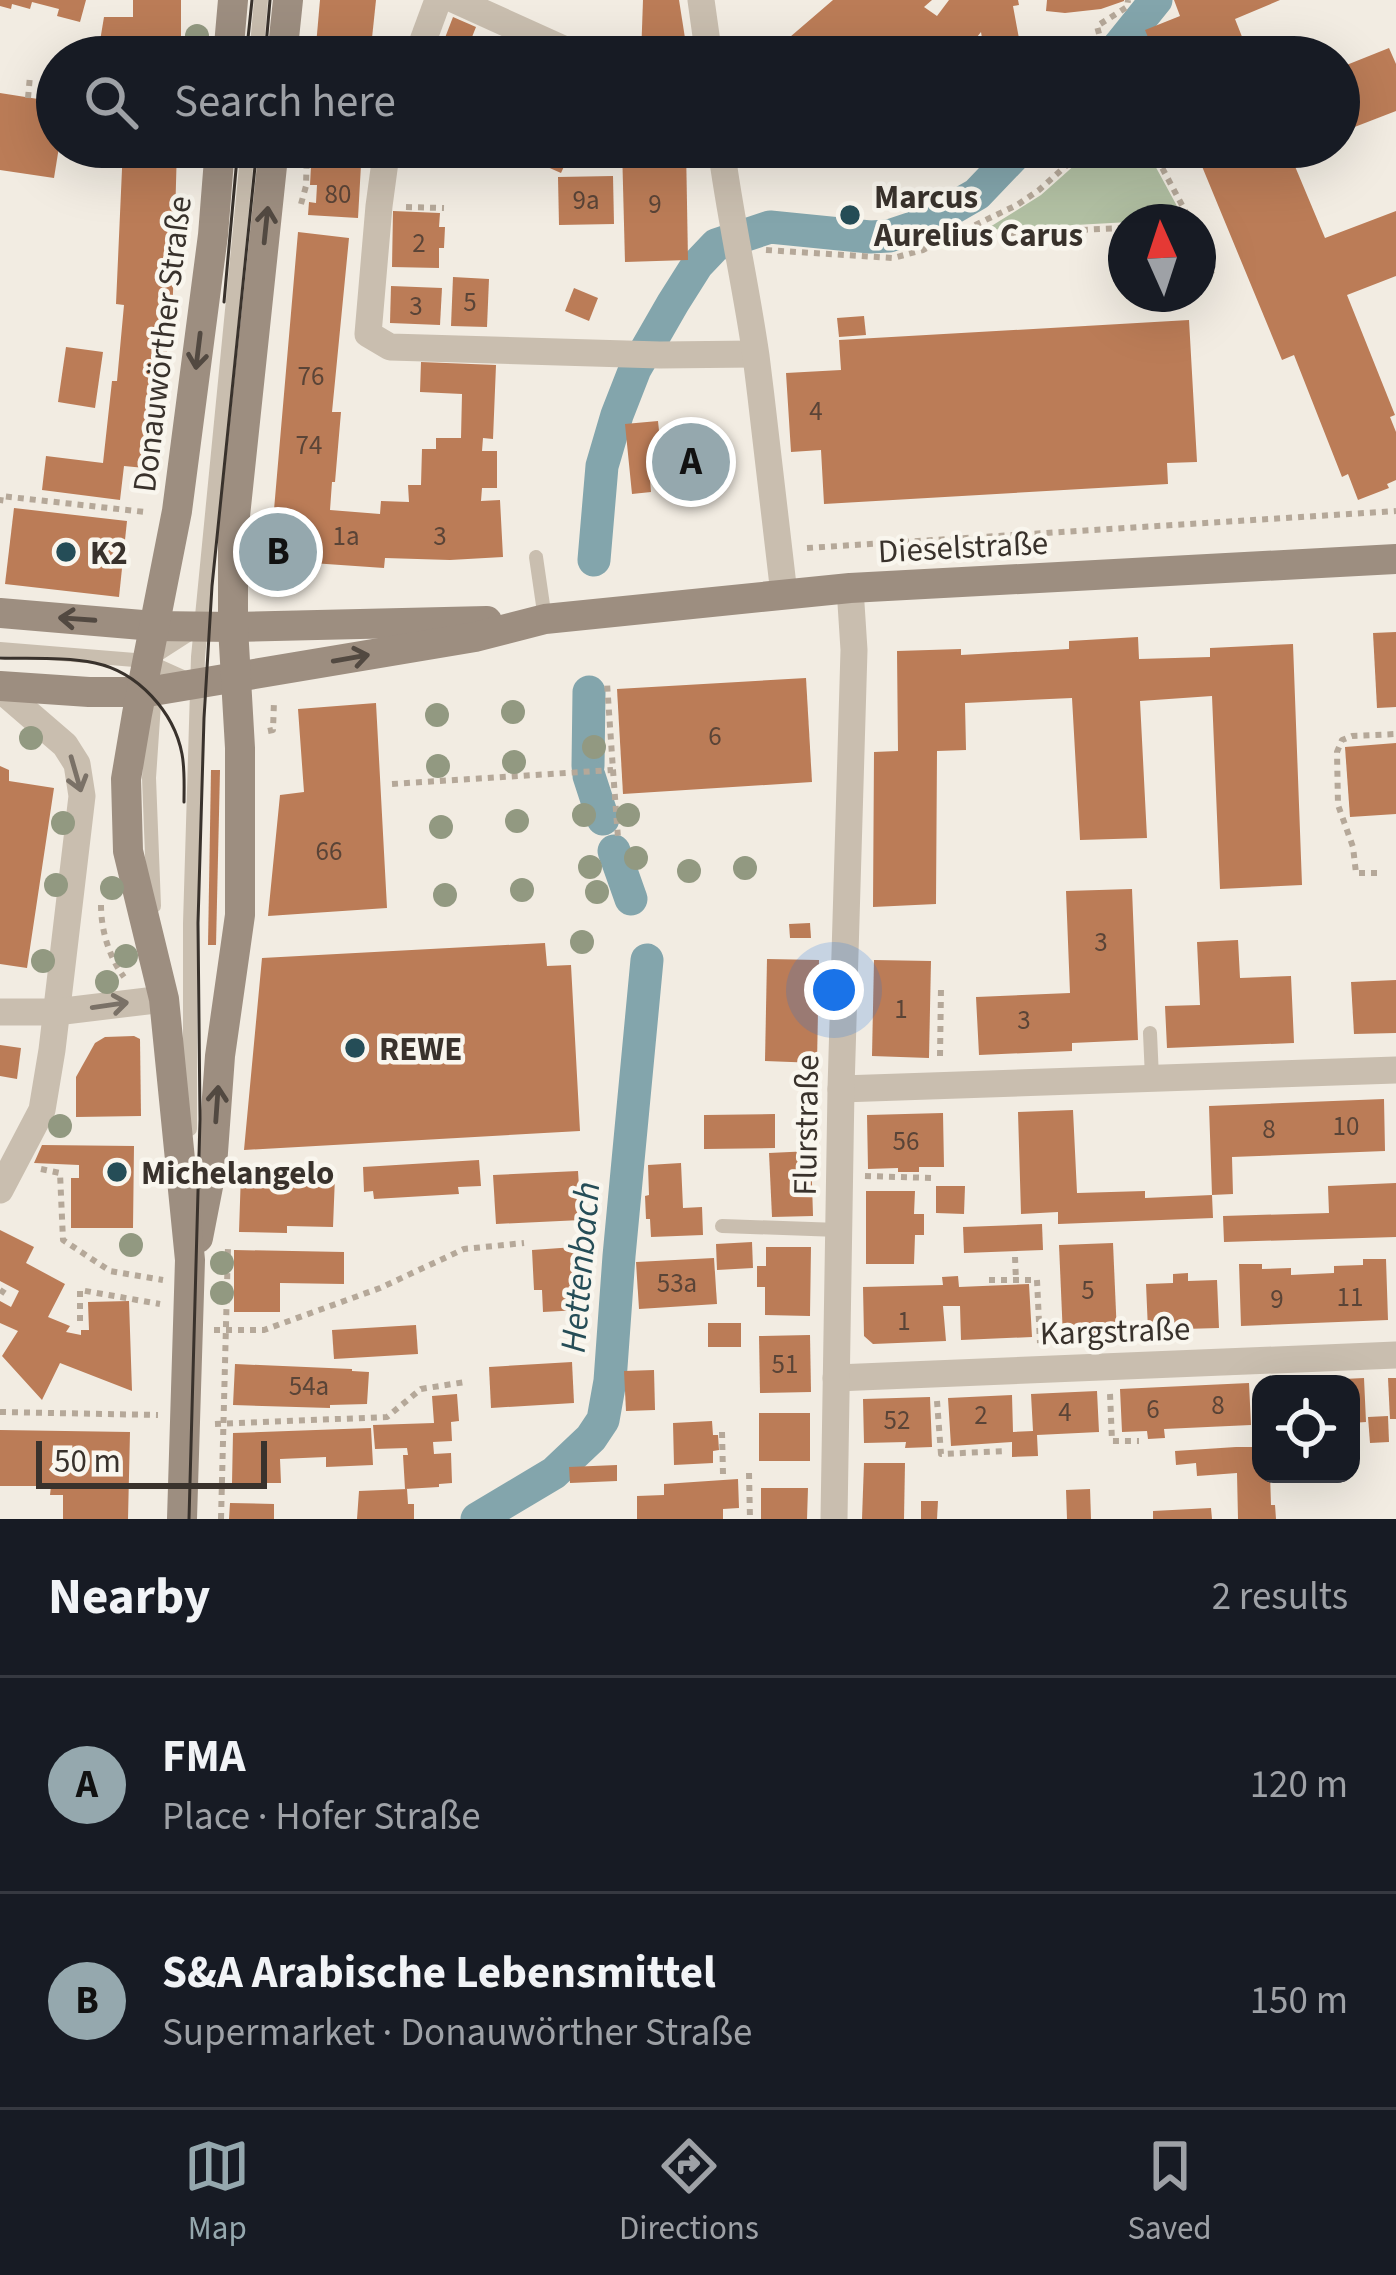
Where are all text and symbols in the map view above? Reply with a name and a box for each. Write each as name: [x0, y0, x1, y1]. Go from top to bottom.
search box: [36, 36, 1360, 168]
icon: search: [78, 69, 144, 135]
text: Search here: [174, 70, 396, 134]
place label: Marcus Aurelius Carus: [873, 174, 1083, 259]
house number: 80: [325, 175, 351, 214]
house number: 9a: [572, 181, 600, 220]
house number: 9: [648, 185, 662, 224]
street label: Donauwörther Straße: [121, 193, 204, 495]
marker: Marcus Aurelius Carus: [837, 202, 863, 228]
north arrow: [1108, 204, 1216, 312]
one-way arrow: [255, 206, 278, 245]
house number: 2: [412, 224, 426, 263]
house number: 5: [463, 283, 477, 322]
house number: 3: [409, 287, 423, 326]
one-way arrow: [186, 331, 209, 370]
house number: 76: [298, 357, 324, 396]
house number: 4: [809, 392, 823, 431]
pin: A: [652, 417, 730, 507]
house number: 74: [296, 426, 322, 465]
pin: B: [239, 507, 317, 597]
house number: 1a: [332, 517, 360, 556]
house number: 3: [433, 517, 447, 556]
street label: Dieselstraße: [877, 520, 1049, 575]
place label: K2: [90, 530, 128, 577]
marker: K2: [53, 539, 79, 565]
one-way arrow: [58, 607, 97, 630]
one-way arrow: [331, 645, 370, 668]
house number: 6: [708, 717, 722, 756]
one-way arrow: [66, 754, 88, 792]
house number: 66: [316, 832, 342, 871]
house number: 3: [1094, 923, 1108, 962]
your location: [804, 960, 864, 1020]
house number: 1: [894, 990, 908, 1029]
one-way arrow: [90, 993, 129, 1016]
house number: 3: [1017, 1001, 1031, 1040]
place label: REWE: [379, 1026, 462, 1073]
marker: REWE: [342, 1035, 368, 1061]
street label: Flurstraße: [782, 1054, 831, 1196]
one-way arrow: [205, 1085, 228, 1124]
house number: 10: [1333, 1107, 1359, 1146]
house number: 8: [1262, 1110, 1276, 1149]
house number: 56: [893, 1122, 919, 1161]
place label: Michelangelo: [141, 1150, 334, 1197]
marker: Michelangelo: [104, 1159, 130, 1185]
water label: Hettenbach: [548, 1180, 613, 1355]
house number: 53a: [657, 1264, 697, 1303]
house number: 5: [1081, 1271, 1095, 1310]
house number: 11: [1337, 1278, 1363, 1317]
house number: 9: [1270, 1280, 1284, 1319]
house number: 1: [897, 1302, 911, 1341]
street label: Kargstraße: [1039, 1305, 1191, 1358]
house number: 51: [772, 1345, 798, 1384]
house number: 54a: [289, 1367, 329, 1406]
map controls: [1252, 1375, 1360, 1483]
button: locate: [1252, 1375, 1360, 1483]
house number: 8: [1211, 1386, 1225, 1425]
house number: 6: [1146, 1390, 1160, 1429]
house number: 4: [1058, 1393, 1072, 1432]
house number: 2: [974, 1396, 988, 1435]
house number: 52: [884, 1401, 910, 1440]
scale bar: [36, 1435, 267, 1488]
text: 50 m: [54, 1438, 121, 1485]
text: Nearby: [48, 1561, 210, 1633]
text: 2 results: [1212, 1569, 1348, 1625]
text: FMA: [162, 1725, 246, 1789]
text: A: [76, 1757, 98, 1813]
text: 120 m: [1250, 1757, 1348, 1813]
text: Place · Hofer Straße: [162, 1789, 481, 1845]
text: S&A Arabische Lebensmittel: [162, 1941, 716, 2005]
text: B: [75, 1973, 99, 2029]
text: 150 m: [1250, 1973, 1348, 2029]
text: Supermarket · Donauwörther Straße: [162, 2005, 752, 2061]
tab: Map: [184, 2133, 250, 2252]
tab: Directions: [619, 2133, 759, 2252]
tab: Saved: [1127, 2133, 1212, 2252]

